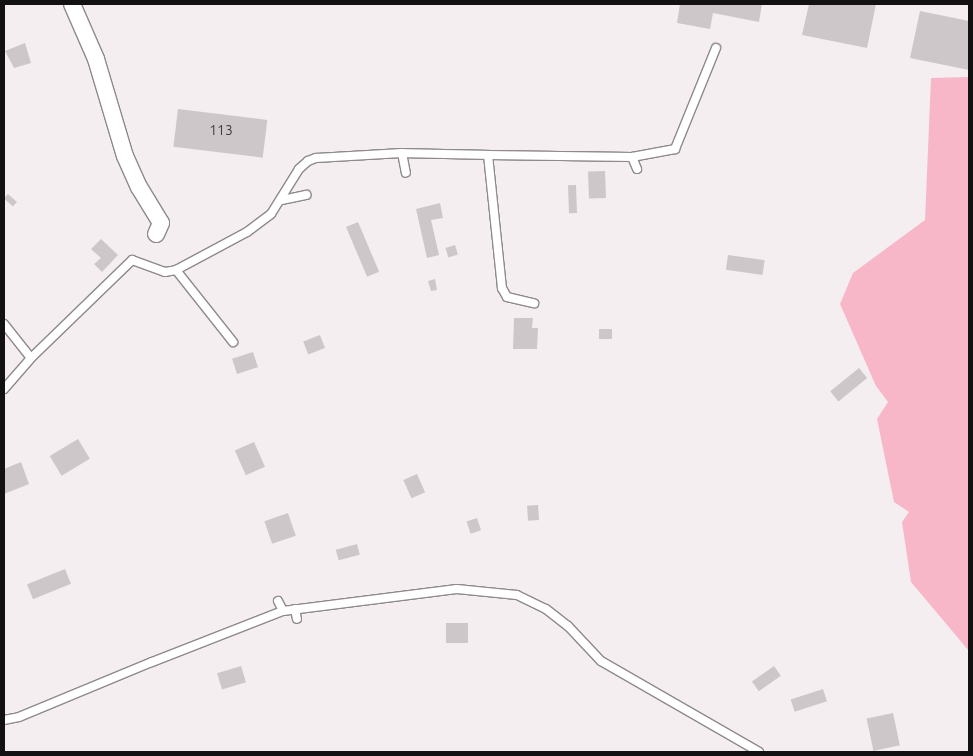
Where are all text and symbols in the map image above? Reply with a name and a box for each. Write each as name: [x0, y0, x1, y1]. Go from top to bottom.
house number: 113: [209, 122, 233, 138]

